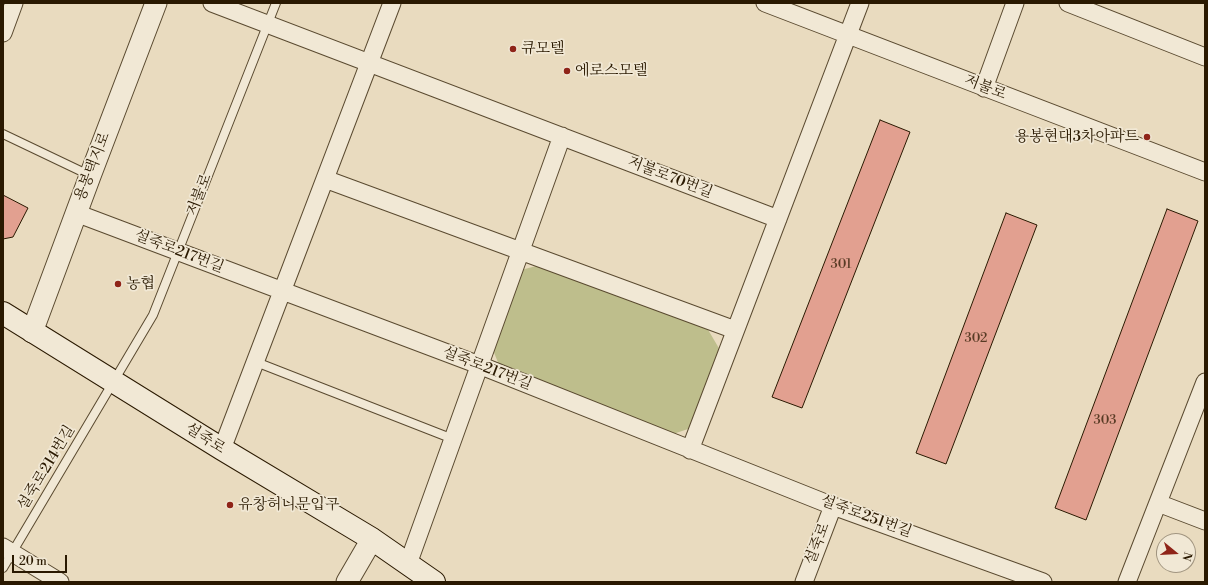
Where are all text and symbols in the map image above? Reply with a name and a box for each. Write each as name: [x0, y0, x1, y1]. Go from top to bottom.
place label: 큐모텔: [521, 40, 564, 58]
marker: 큐모텔: [508, 44, 518, 54]
place label: 에로스모텔: [575, 62, 647, 80]
marker: 에로스모텔: [562, 66, 572, 76]
street label: 저불로: [961, 72, 1009, 104]
place label: 용봉현대3차아파트: [1015, 128, 1139, 146]
street label: 용봉택지로: [72, 130, 114, 204]
marker: 용봉현대3차아파트: [1142, 132, 1152, 142]
street label: 저불로70번길: [625, 154, 715, 202]
street label: 저불로: [184, 171, 216, 219]
street label: 설죽로217번길: [132, 227, 226, 277]
house number: 301: [831, 257, 851, 273]
place label: 농협: [126, 275, 155, 293]
marker: 농협: [113, 279, 123, 289]
house number: 302: [965, 331, 987, 347]
street label: 설죽로217번길: [440, 344, 534, 394]
house number: 303: [1094, 413, 1116, 429]
street label: 설죽로: [182, 420, 228, 458]
street label: 설죽로214번길: [15, 422, 79, 514]
street label: 설죽로251번길: [818, 492, 914, 542]
place label: 유창허니문입구: [238, 496, 339, 514]
marker: 유창허니문입구: [225, 500, 235, 510]
street label: 설죽로: [802, 520, 834, 568]
north arrow: [1156, 533, 1196, 573]
scale bar: [14, 547, 69, 573]
text: N: [1178, 550, 1194, 563]
text: 20 m: [19, 554, 47, 569]

